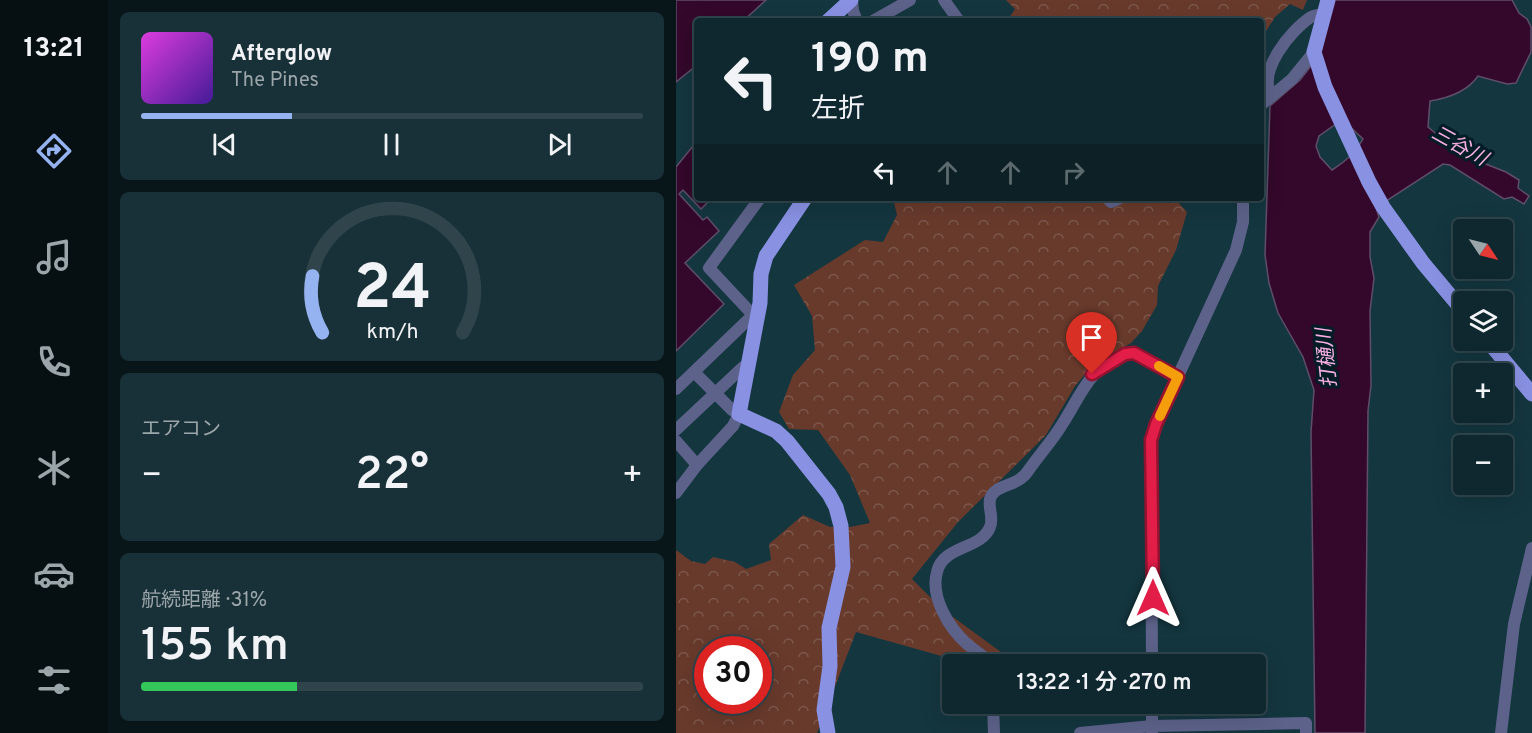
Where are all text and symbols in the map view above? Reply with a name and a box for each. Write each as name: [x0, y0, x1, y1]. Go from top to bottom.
text: 13:21: [24, 32, 84, 66]
text: 190 m: [811, 34, 929, 87]
text: Afterglow: [231, 41, 332, 68]
icon: left: [712, 42, 790, 120]
text: The Pines: [231, 68, 319, 94]
text: 左折: [811, 93, 865, 127]
water label: 三谷川: [1426, 121, 1493, 174]
icon: previous: [208, 128, 241, 161]
icon: pause: [375, 128, 408, 161]
icon: next: [543, 128, 576, 161]
icon: directions: [33, 130, 75, 172]
icon: left: [868, 156, 901, 189]
icon: ahead: [931, 156, 964, 189]
icon: ahead: [994, 156, 1027, 189]
icon: right: [1057, 156, 1090, 189]
north arrow: [1453, 219, 1513, 279]
map controls: [1453, 219, 1513, 495]
icon: music: [33, 236, 75, 278]
text: 24: [353, 253, 431, 332]
button: layers: [1453, 291, 1513, 351]
pin: [1066, 312, 1117, 374]
text: km/h: [366, 320, 418, 347]
icon: arrive: [1075, 321, 1108, 354]
water label: 打樋川: [1312, 325, 1344, 389]
icon: phone: [33, 341, 75, 383]
button: +: [1453, 363, 1513, 423]
text: エアコン: [141, 417, 221, 443]
button: −: [1453, 435, 1513, 495]
icon: climate: [33, 447, 75, 489]
text: 22°: [355, 448, 429, 505]
text: −: [141, 456, 162, 498]
text: +: [622, 456, 643, 498]
icon: car: [33, 553, 75, 595]
position arrow: [1121, 566, 1185, 630]
text: 航続距離 · 31%: [141, 588, 267, 614]
text: 155 km: [141, 619, 289, 676]
speed limit sign: 30: [694, 636, 772, 714]
icon: filters: [33, 659, 75, 701]
text: 13:22 · 1 分 · 270 m: [1016, 670, 1192, 697]

